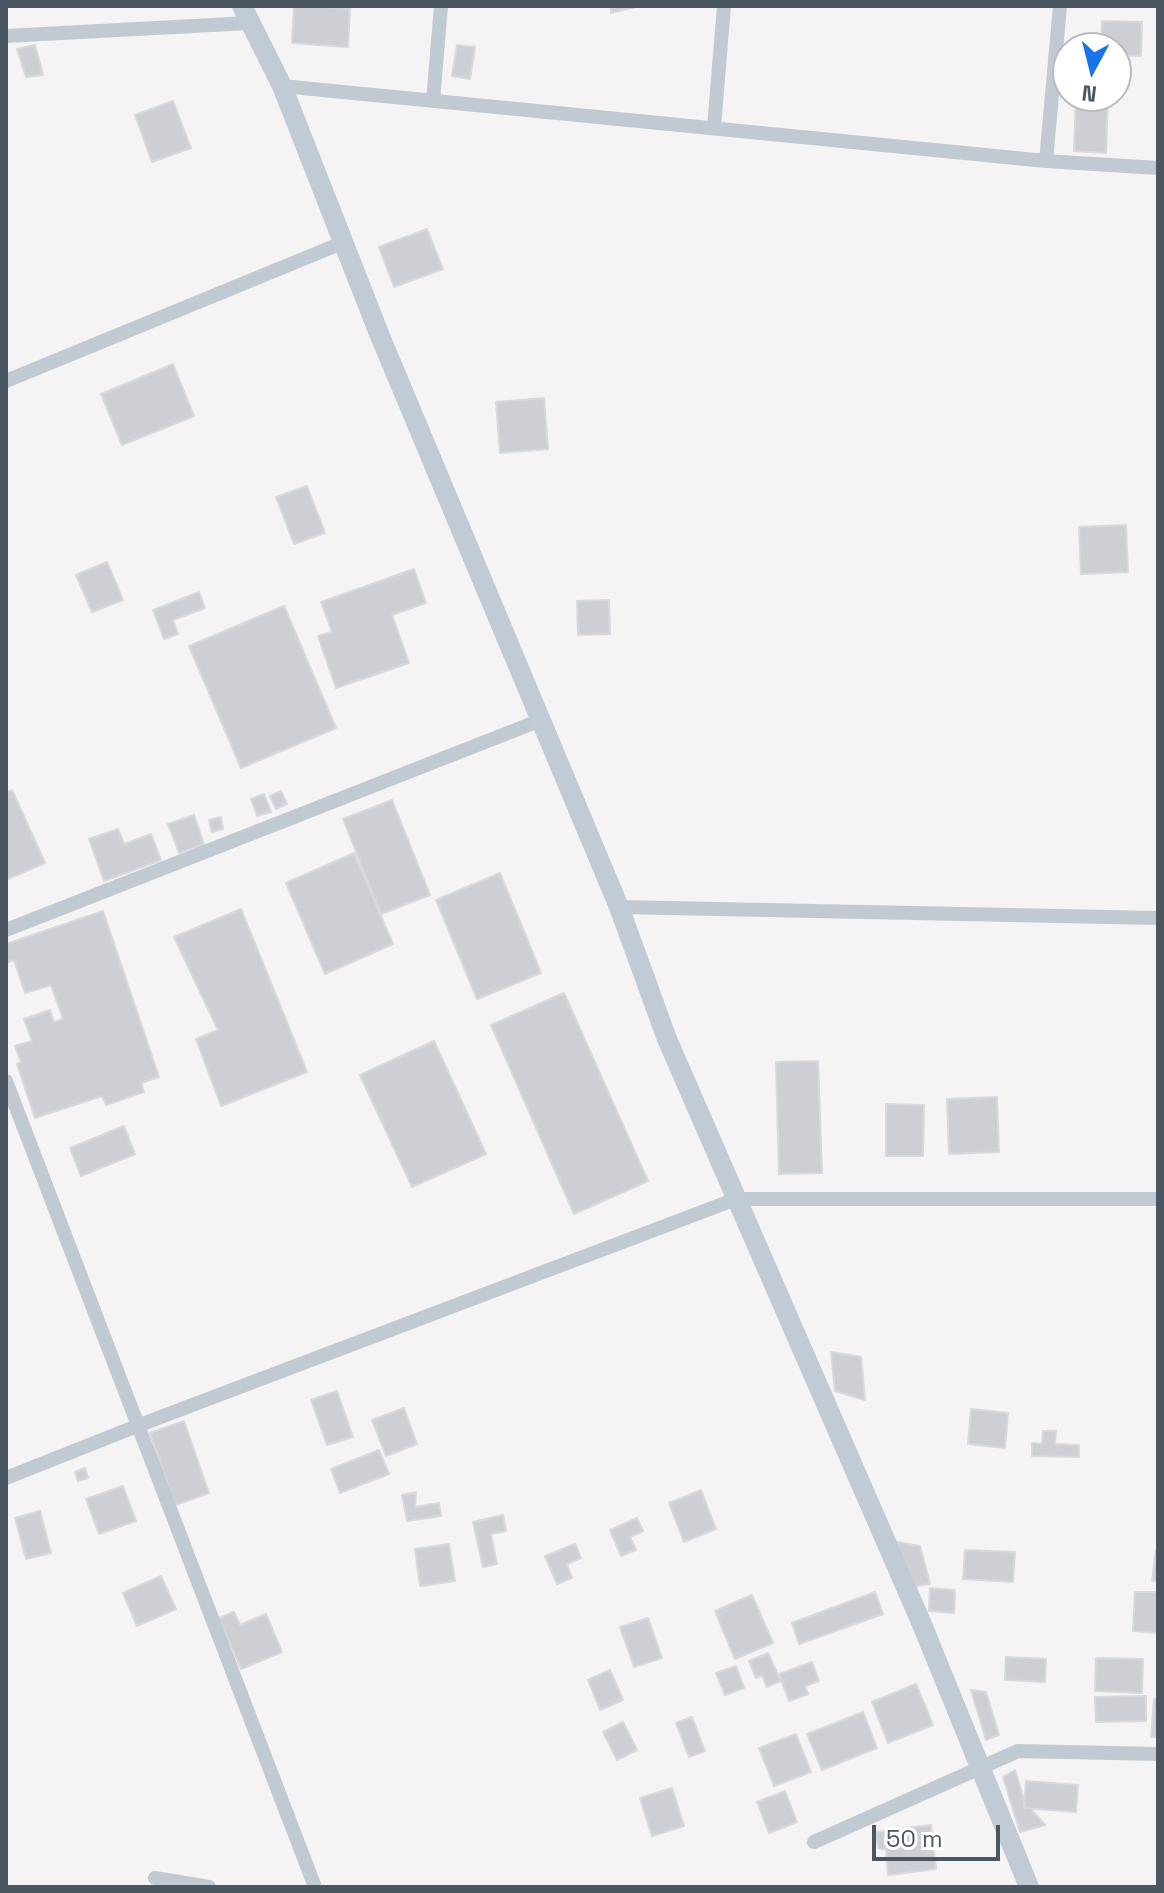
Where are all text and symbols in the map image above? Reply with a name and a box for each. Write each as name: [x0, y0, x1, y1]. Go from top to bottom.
north arrow: [1052, 32, 1132, 112]
text: N: [1080, 79, 1098, 109]
scale bar: [876, 1809, 1004, 1859]
text: 50 m: [886, 1823, 943, 1854]

